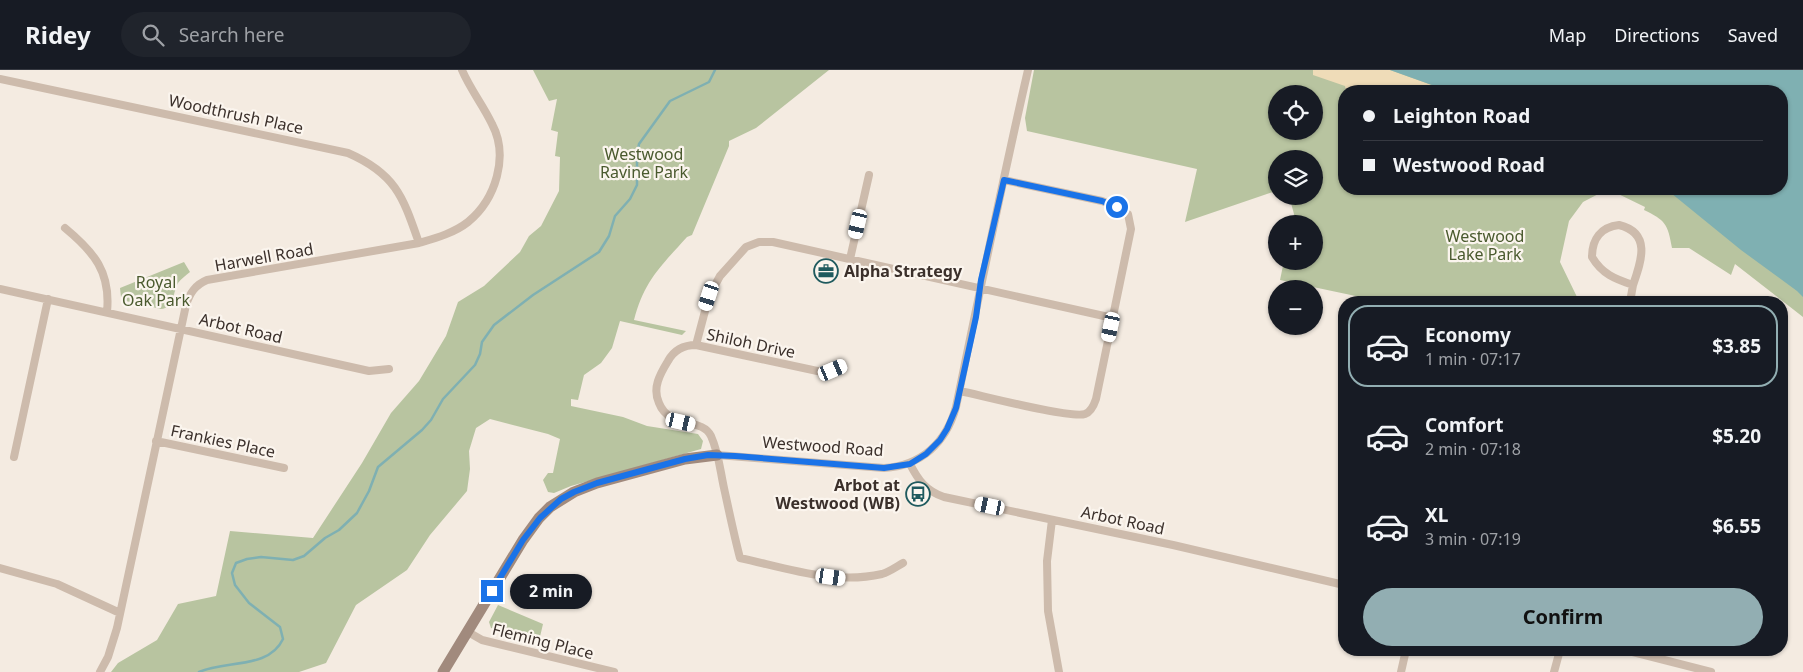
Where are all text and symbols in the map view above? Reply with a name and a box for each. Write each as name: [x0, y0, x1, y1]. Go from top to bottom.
search box: [121, 12, 471, 57]
text: Ridey: [25, 18, 91, 51]
icon: search: [139, 21, 167, 49]
text: Search here: [179, 22, 284, 48]
text: Map: [1549, 23, 1586, 47]
text: Directions: [1614, 23, 1700, 47]
text: Saved: [1728, 23, 1778, 47]
map controls: [1268, 85, 1323, 335]
button: locate: [1268, 85, 1323, 140]
street label: Woodthrush Place: [167, 89, 305, 139]
text: Leighton Road: [1393, 103, 1530, 129]
park label: Westwood Ravine Park: [600, 143, 688, 183]
button: layers: [1268, 150, 1323, 205]
text: Westwood Road: [1393, 152, 1545, 178]
route start: [1106, 196, 1128, 218]
car: [847, 208, 868, 240]
button: +: [1268, 215, 1323, 270]
park label: Westwood Lake Park: [1446, 225, 1524, 265]
street label: Harwell Road: [213, 237, 315, 277]
office icon: Alpha Strategy: [813, 258, 839, 284]
place label: Alpha Strategy: [844, 260, 963, 282]
park label: Royal Oak Park: [122, 271, 190, 311]
car: [697, 279, 720, 313]
button: −: [1268, 280, 1323, 335]
street label: Arbot Road: [197, 308, 285, 348]
car: [1100, 311, 1121, 343]
text: Economy: [1425, 322, 1511, 348]
street label: Shiloh Drive: [705, 323, 797, 363]
icon: car: [1365, 324, 1410, 369]
text: $3.85: [1712, 333, 1761, 359]
text: 1 min · 07:17: [1425, 348, 1521, 370]
car: [816, 357, 849, 383]
car: [664, 411, 697, 433]
text: Comfort: [1425, 412, 1504, 438]
icon: car: [1365, 414, 1410, 459]
street label: Frankies Place: [169, 419, 277, 463]
text: $5.20: [1712, 423, 1761, 449]
street label: Westwood Road: [762, 431, 884, 461]
text: 2 min · 07:18: [1425, 438, 1521, 460]
place label: Arbot at Westwood (WB): [775, 474, 900, 514]
bus stop icon: Arbot at Westwood (WB): [905, 481, 931, 507]
car: [973, 496, 1006, 516]
street label: Arbot Road: [1079, 500, 1167, 540]
text: XL: [1425, 502, 1448, 528]
icon: car: [1365, 504, 1410, 549]
text: $6.55: [1712, 513, 1761, 539]
text: 3 min · 07:19: [1425, 528, 1521, 550]
car: [815, 567, 846, 587]
callout: 2 min: [510, 574, 592, 608]
route end: [481, 580, 503, 602]
text: 2 min: [529, 580, 573, 602]
button: Confirm: [1363, 588, 1763, 646]
street label: Fleming Place: [490, 618, 596, 664]

